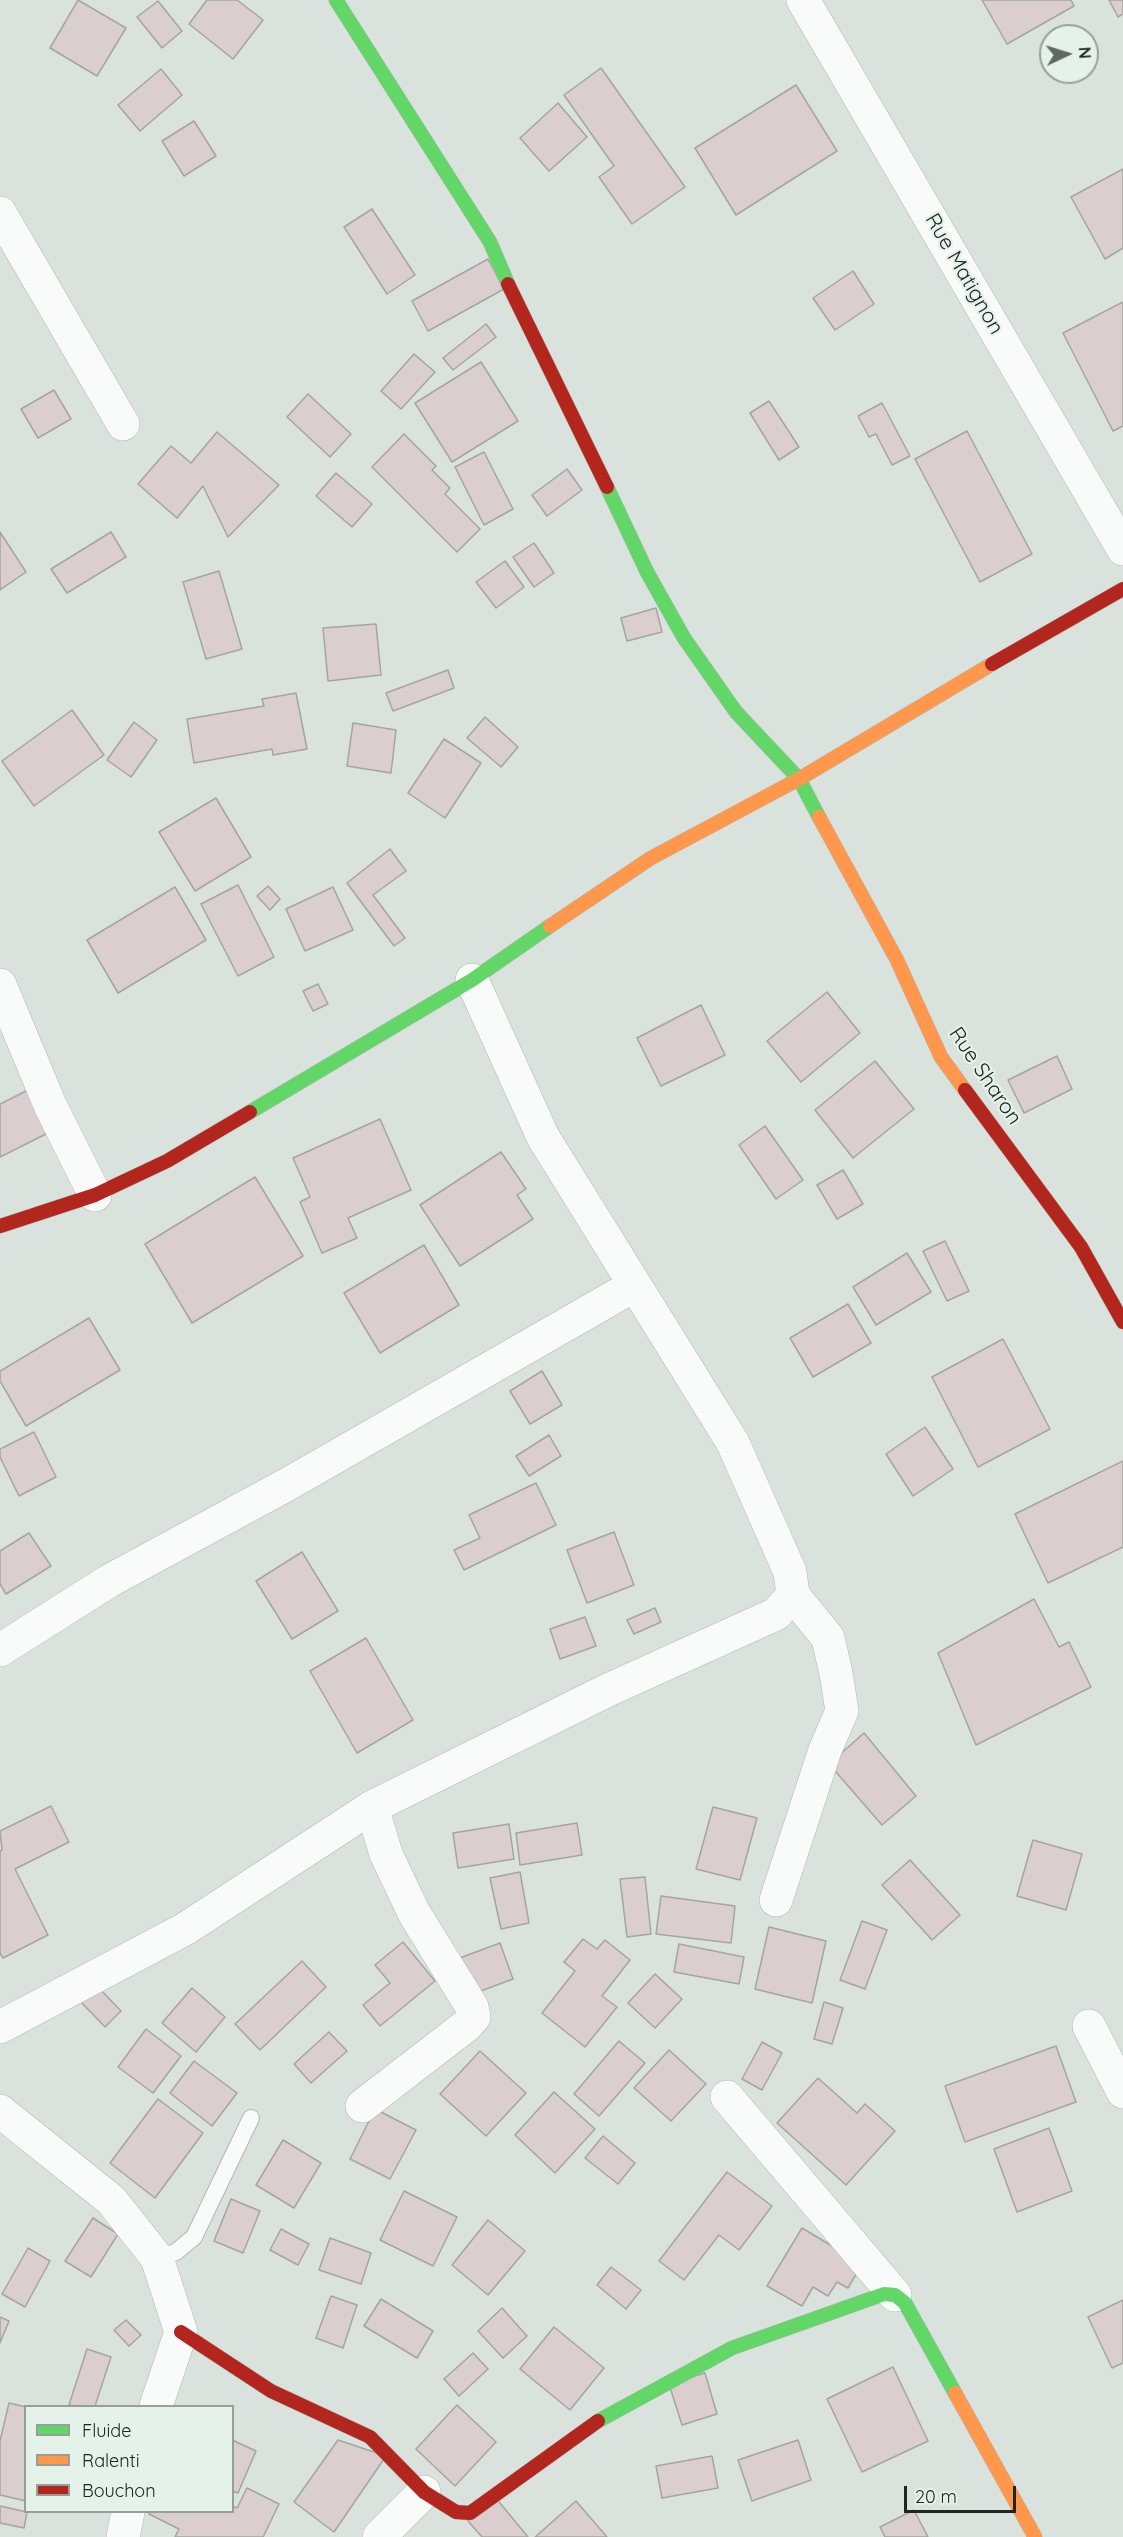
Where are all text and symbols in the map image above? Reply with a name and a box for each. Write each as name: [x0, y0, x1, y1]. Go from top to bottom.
north arrow: [1039, 24, 1099, 84]
text: N: [1075, 46, 1095, 59]
street label: Rue Matignon: [919, 209, 1009, 339]
street label: Rue Sharon: [943, 1022, 1027, 1130]
legend: [24, 2405, 234, 2513]
text: Fluide: [82, 2419, 131, 2442]
text: Ralenti: [82, 2449, 140, 2472]
scale bar: [907, 2474, 1020, 2512]
text: Bouchon: [82, 2479, 156, 2502]
text: 20 m: [915, 2485, 957, 2508]

